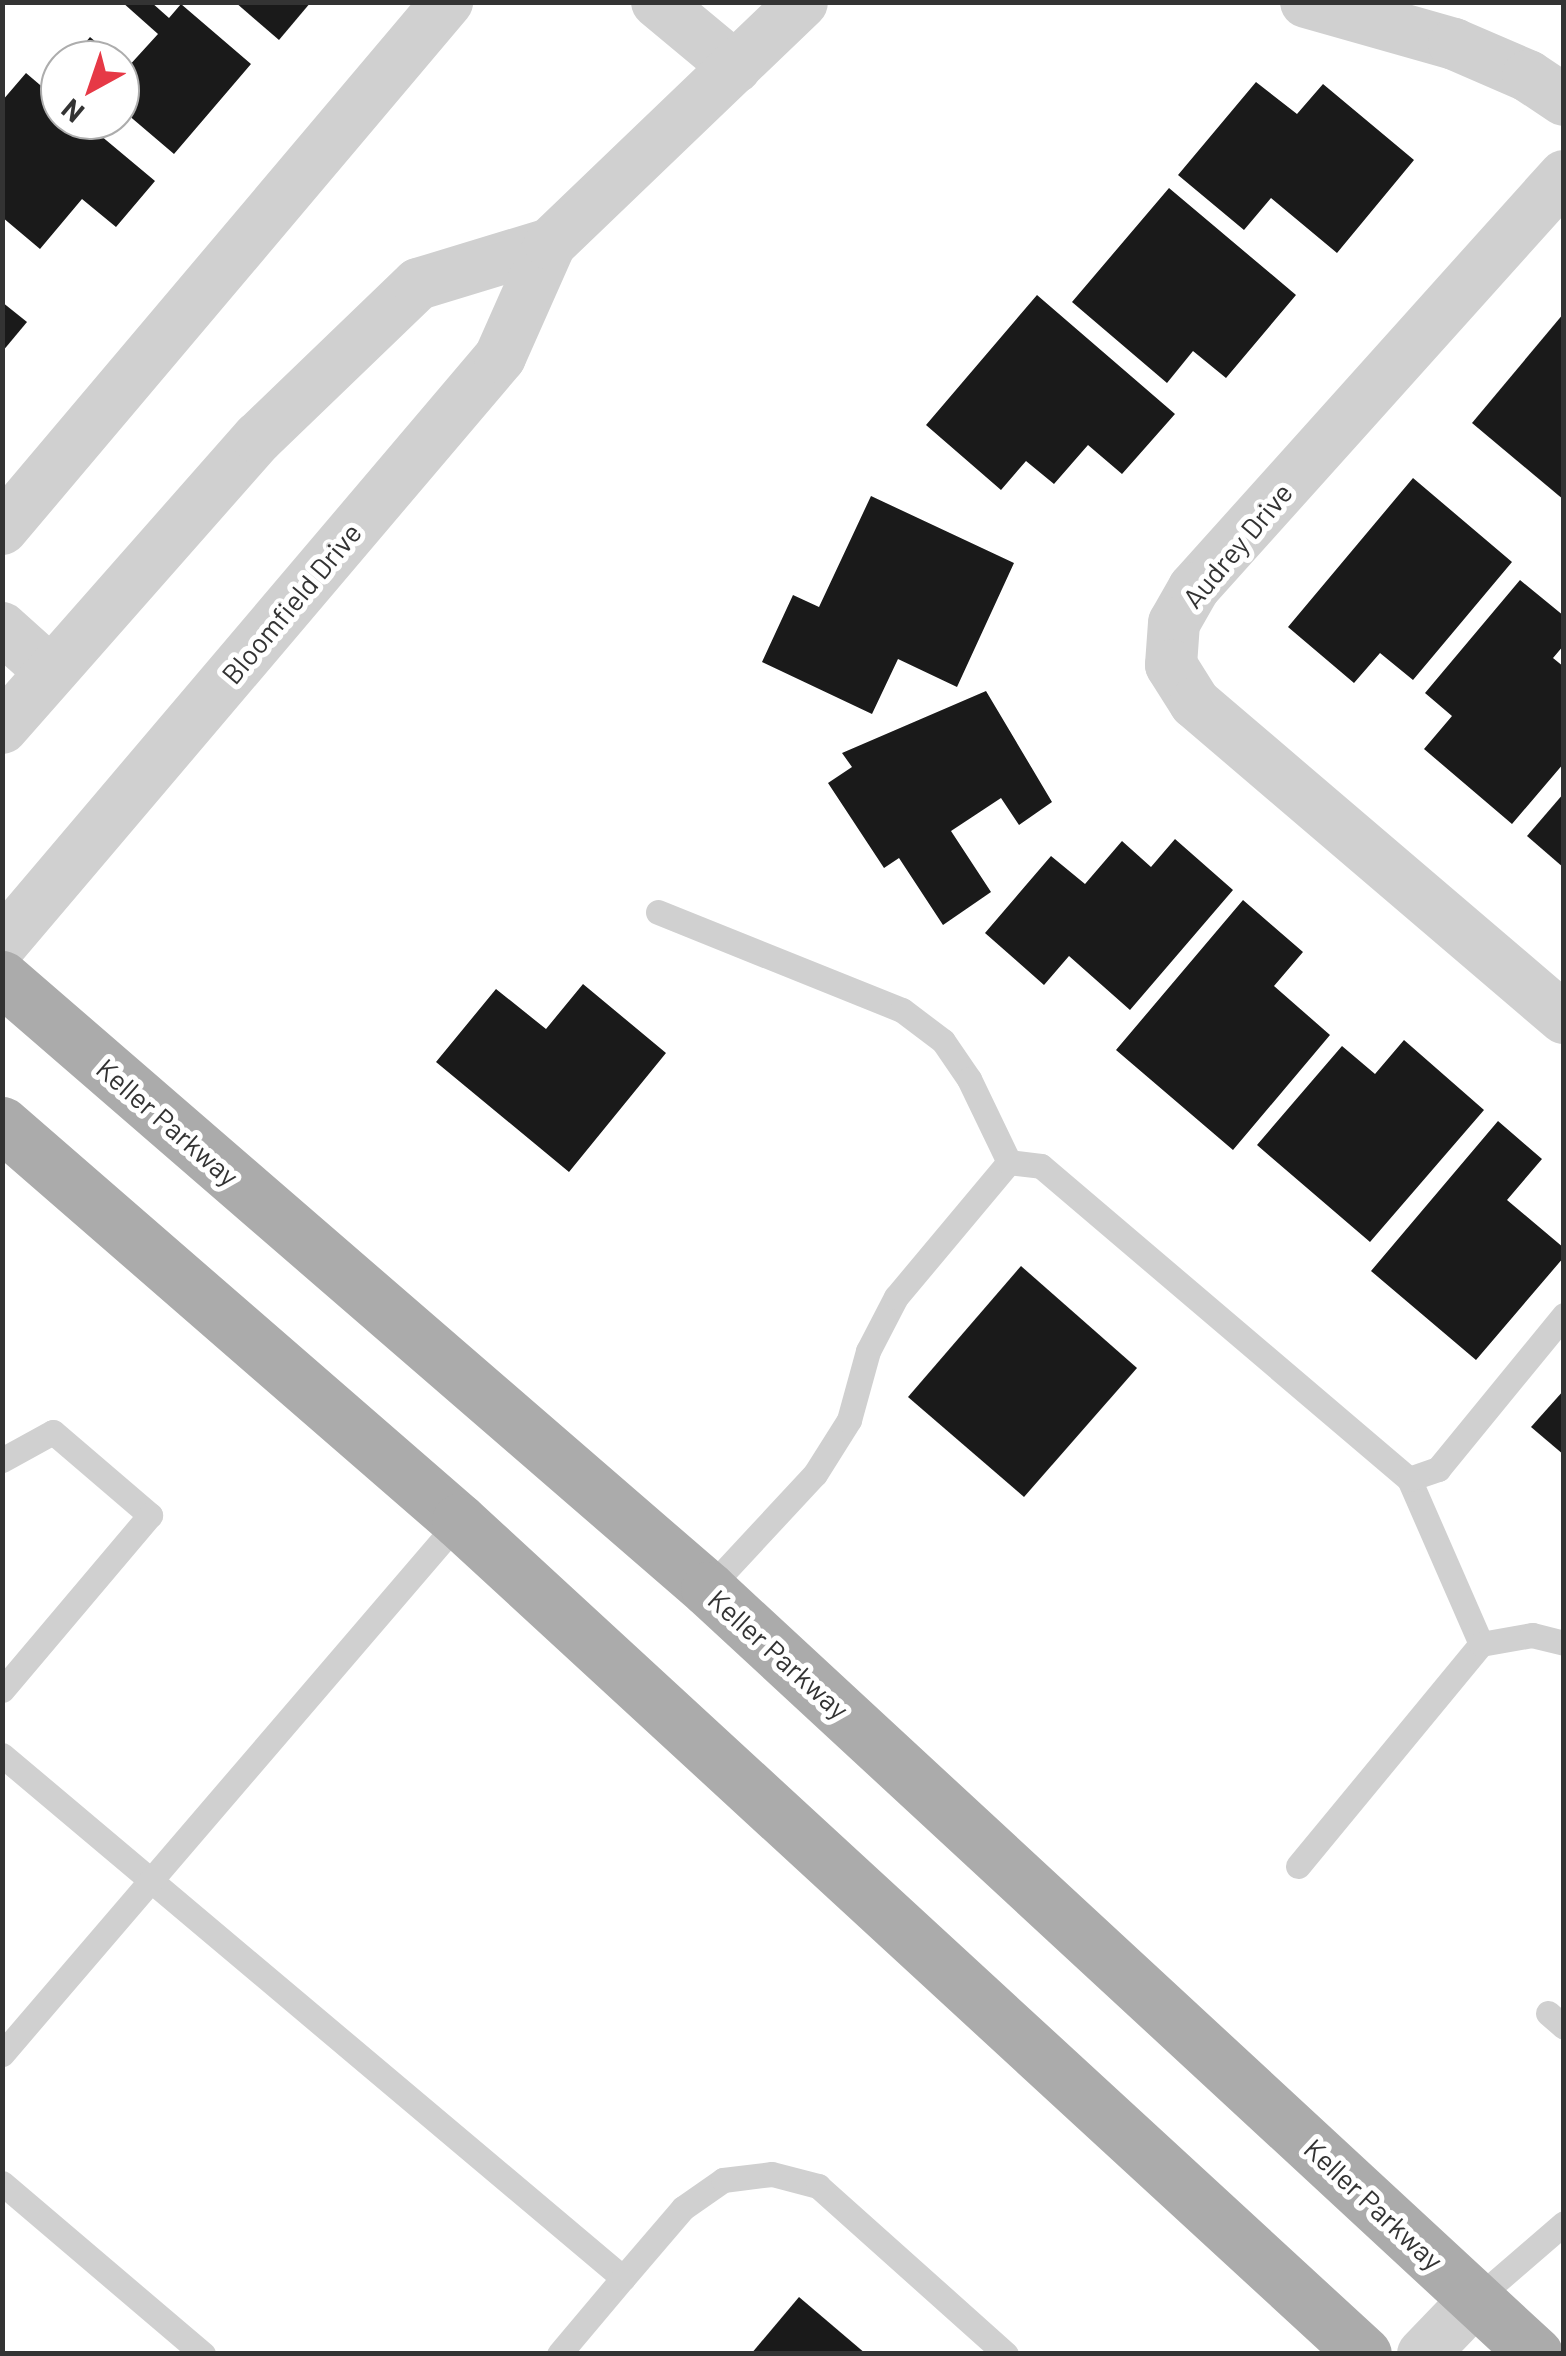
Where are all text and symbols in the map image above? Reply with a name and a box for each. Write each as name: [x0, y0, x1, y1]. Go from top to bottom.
north arrow: [40, 40, 140, 140]
text: N: [54, 92, 90, 130]
street label: Audrey Drive: [1175, 476, 1299, 614]
street label: Bloomfield Drive: [214, 516, 368, 690]
street label: Keller Parkway: [90, 1051, 246, 1193]
street label: Keller Parkway: [702, 1582, 856, 1726]
street label: Keller Parkway: [1298, 2131, 1450, 2277]

